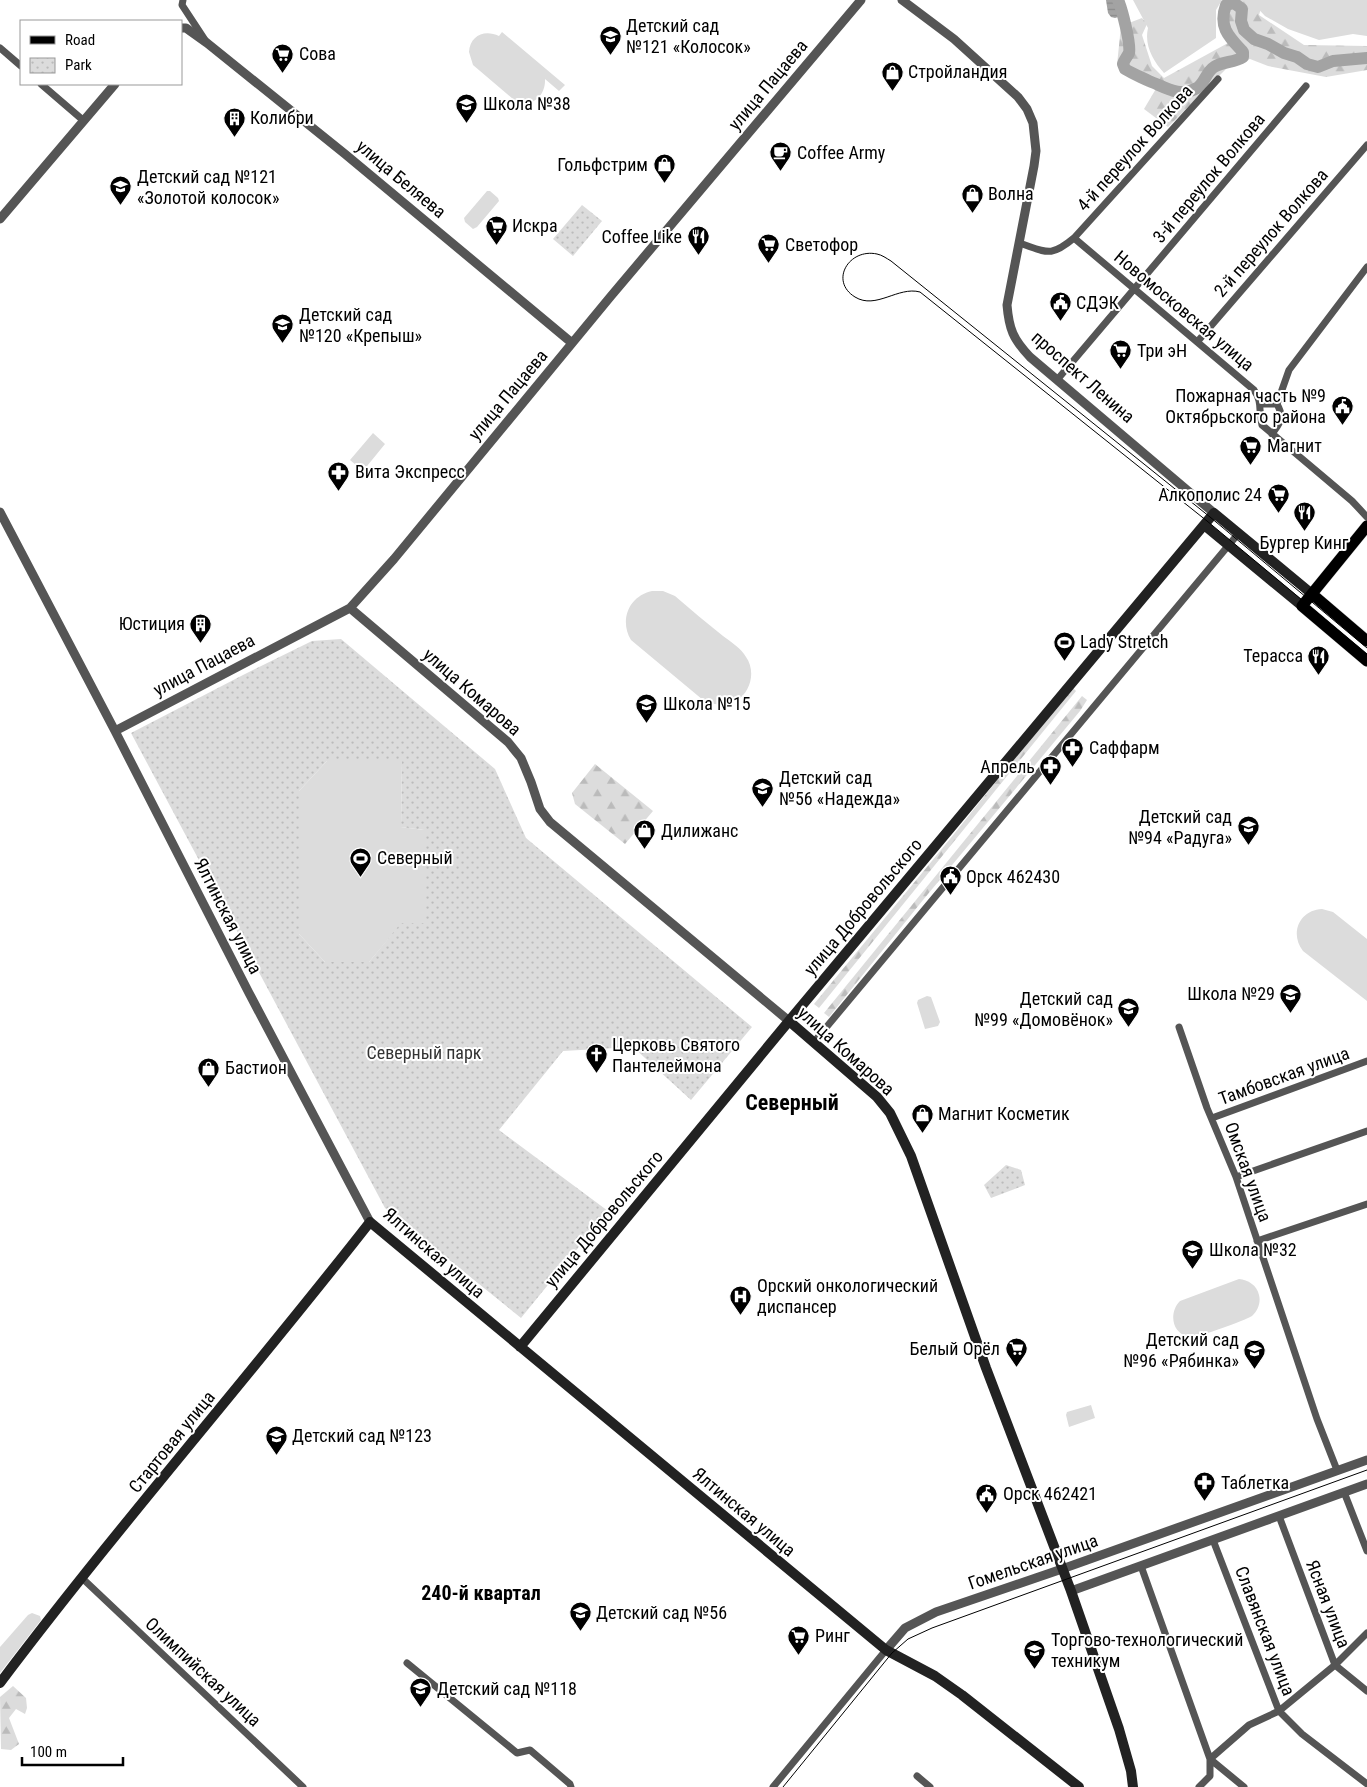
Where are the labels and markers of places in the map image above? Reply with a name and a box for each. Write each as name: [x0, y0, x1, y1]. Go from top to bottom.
place label: Детский сад №121 «Колосок»: [626, 15, 751, 57]
school or university icon: Детский сад №121 «Колосок»: [598, 24, 622, 55]
supermarket icon: Сова: [271, 42, 295, 73]
place label: Сова: [299, 43, 336, 64]
shop icon: Стройландия: [880, 60, 904, 91]
place label: Стройландия: [908, 61, 1007, 82]
school or university icon: Школа №38: [455, 92, 479, 123]
place label: Школа №38: [483, 93, 571, 114]
building icon: Колибри: [222, 106, 246, 137]
place label: Колибри: [250, 107, 314, 128]
cafe icon: Coffee Army: [769, 141, 793, 172]
place label: Coffee Army: [797, 142, 886, 163]
shop icon: Гольфстрим: [652, 153, 676, 184]
place label: Гольфстрим: [557, 154, 648, 175]
place label: Детский сад №121 «Золотой колосок»: [137, 166, 279, 208]
school or university icon: Детский сад №121 «Золотой колосок»: [109, 175, 133, 206]
shop icon: Волна: [960, 182, 984, 213]
place label: Волна: [988, 183, 1034, 204]
supermarket icon: Искра: [484, 214, 508, 245]
place label: Искра: [512, 215, 558, 236]
restaurant icon: Coffee Like: [686, 225, 710, 256]
place label: Coffee Like: [602, 226, 682, 247]
supermarket icon: Светофор: [757, 233, 781, 264]
place label: Светофор: [785, 234, 858, 255]
public building icon: СДЭК: [1048, 291, 1072, 322]
place label: СДЭК: [1076, 292, 1119, 313]
place label: Детский сад №120 «Крепыш»: [299, 304, 422, 346]
school or university icon: Детский сад №120 «Крепыш»: [271, 313, 295, 344]
supermarket icon: Три эН: [1109, 339, 1133, 370]
place label: Три эН: [1137, 340, 1187, 361]
place label: Пожарная часть №9 Октябрьского района: [1165, 385, 1326, 427]
public building icon: Пожарная часть №9 Октябрьского района: [1330, 394, 1354, 425]
supermarket icon: Магнит: [1239, 434, 1263, 465]
place label: Магнит: [1267, 435, 1322, 456]
pharmacy icon: Вита Экспресс: [327, 460, 351, 491]
place label: Вита Экспресс: [355, 461, 465, 482]
supermarket icon: Алкополис 24: [1266, 483, 1290, 514]
place label: Алкополис 24: [1158, 484, 1262, 505]
restaurant icon: Бургер Кинг: [1292, 501, 1316, 532]
place label: Бургер Кинг: [1259, 532, 1349, 553]
building icon: Юстиция: [189, 612, 213, 643]
place label: Юстиция: [119, 613, 185, 634]
sports icon: Lady Stretch: [1052, 630, 1076, 661]
place label: Lady Stretch: [1080, 631, 1169, 652]
restaurant icon: Терасса: [1307, 644, 1331, 675]
place label: Терасса: [1243, 645, 1303, 666]
school or university icon: Школа №15: [635, 692, 659, 723]
place label: Школа №15: [663, 693, 751, 714]
pharmacy icon: Саффарм: [1061, 736, 1085, 767]
place label: Саффарм: [1089, 737, 1160, 758]
pharmacy icon: Апрель: [1039, 755, 1063, 786]
place label: Апрель: [980, 756, 1035, 777]
place label: Детский сад №56 «Надежда»: [779, 767, 900, 809]
school or university icon: Детский сад №56 «Надежда»: [751, 776, 775, 807]
place label: Детский сад №94 «Радуга»: [1128, 806, 1232, 848]
school or university icon: Детский сад №94 «Радуга»: [1236, 815, 1260, 846]
shop icon: Дилижанс: [633, 819, 657, 850]
place label: Дилижанс: [661, 820, 738, 841]
sports icon: Северный: [349, 846, 373, 877]
place label: Северный: [377, 847, 453, 868]
public building icon: Орск 462430: [938, 865, 962, 896]
place label: Орск 462430: [966, 866, 1060, 887]
school or university icon: Школа №29: [1279, 982, 1303, 1013]
place label: Школа №29: [1187, 983, 1275, 1004]
place label: Детский сад №99 «Домовёнок»: [974, 988, 1113, 1030]
school or university icon: Детский сад №99 «Домовёнок»: [1117, 997, 1141, 1028]
place label: Церковь Святого Пантелеймона: [612, 1034, 740, 1076]
church icon: Церковь Святого Пантелеймона: [584, 1043, 608, 1074]
shop icon: Бастион: [197, 1056, 221, 1087]
place label: Бастион: [225, 1057, 287, 1078]
shop icon: Магнит Косметик: [910, 1102, 934, 1133]
place label: Магнит Косметик: [938, 1103, 1070, 1124]
school or university icon: Школа №32: [1181, 1238, 1205, 1269]
place label: Школа №32: [1209, 1239, 1297, 1260]
place label: Орский онкологический диспансер: [757, 1275, 938, 1317]
hospital icon: Орский онкологический диспансер: [729, 1284, 753, 1315]
place label: Детский сад №96 «Рябинка»: [1123, 1329, 1239, 1371]
supermarket icon: Белый Орёл: [1004, 1337, 1028, 1368]
place label: Белый Орёл: [910, 1338, 1000, 1359]
school or university icon: Детский сад №96 «Рябинка»: [1243, 1338, 1267, 1369]
school or university icon: Детский сад №123: [264, 1424, 288, 1455]
place label: Детский сад №123: [292, 1425, 432, 1446]
pharmacy icon: Таблетка: [1193, 1471, 1217, 1502]
place label: Таблетка: [1221, 1472, 1289, 1493]
public building icon: Орск 462421: [975, 1482, 999, 1513]
place label: Орск 462421: [1003, 1483, 1097, 1504]
school or university icon: Детский сад №56: [568, 1601, 592, 1632]
place label: Детский сад №56: [596, 1602, 727, 1623]
supermarket icon: Ринг: [787, 1624, 811, 1655]
place label: Ринг: [815, 1625, 850, 1646]
place label: Торгово-технологический техникум: [1051, 1629, 1243, 1671]
school or university icon: Торгово-технологический техникум: [1023, 1638, 1047, 1669]
school or university icon: Детский сад №118: [409, 1677, 433, 1708]
place label: Детский сад №118: [437, 1678, 577, 1699]

